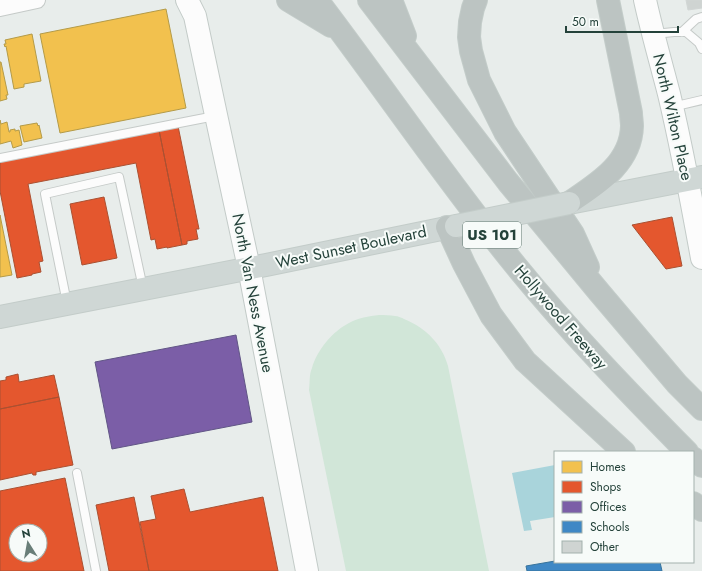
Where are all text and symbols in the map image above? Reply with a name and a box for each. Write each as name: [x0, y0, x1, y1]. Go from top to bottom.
scale bar: [566, 8, 678, 34]
text: 50 m: [572, 13, 599, 31]
street label: North Wilton Place: [647, 51, 699, 183]
street label: North Van Ness Avenue: [226, 211, 280, 375]
street label: West Sunset Boulevard: [273, 220, 429, 274]
road number: US 101: [463, 222, 521, 248]
street label: Hollywood Freeway: [509, 260, 614, 375]
legend: [554, 451, 694, 563]
text: Homes: [590, 458, 626, 476]
text: Shops: [590, 478, 621, 496]
text: Offices: [590, 498, 626, 516]
text: Schools: [590, 518, 629, 536]
north arrow: [8, 523, 48, 563]
text: N: [20, 524, 32, 542]
text: Other: [590, 538, 620, 556]

